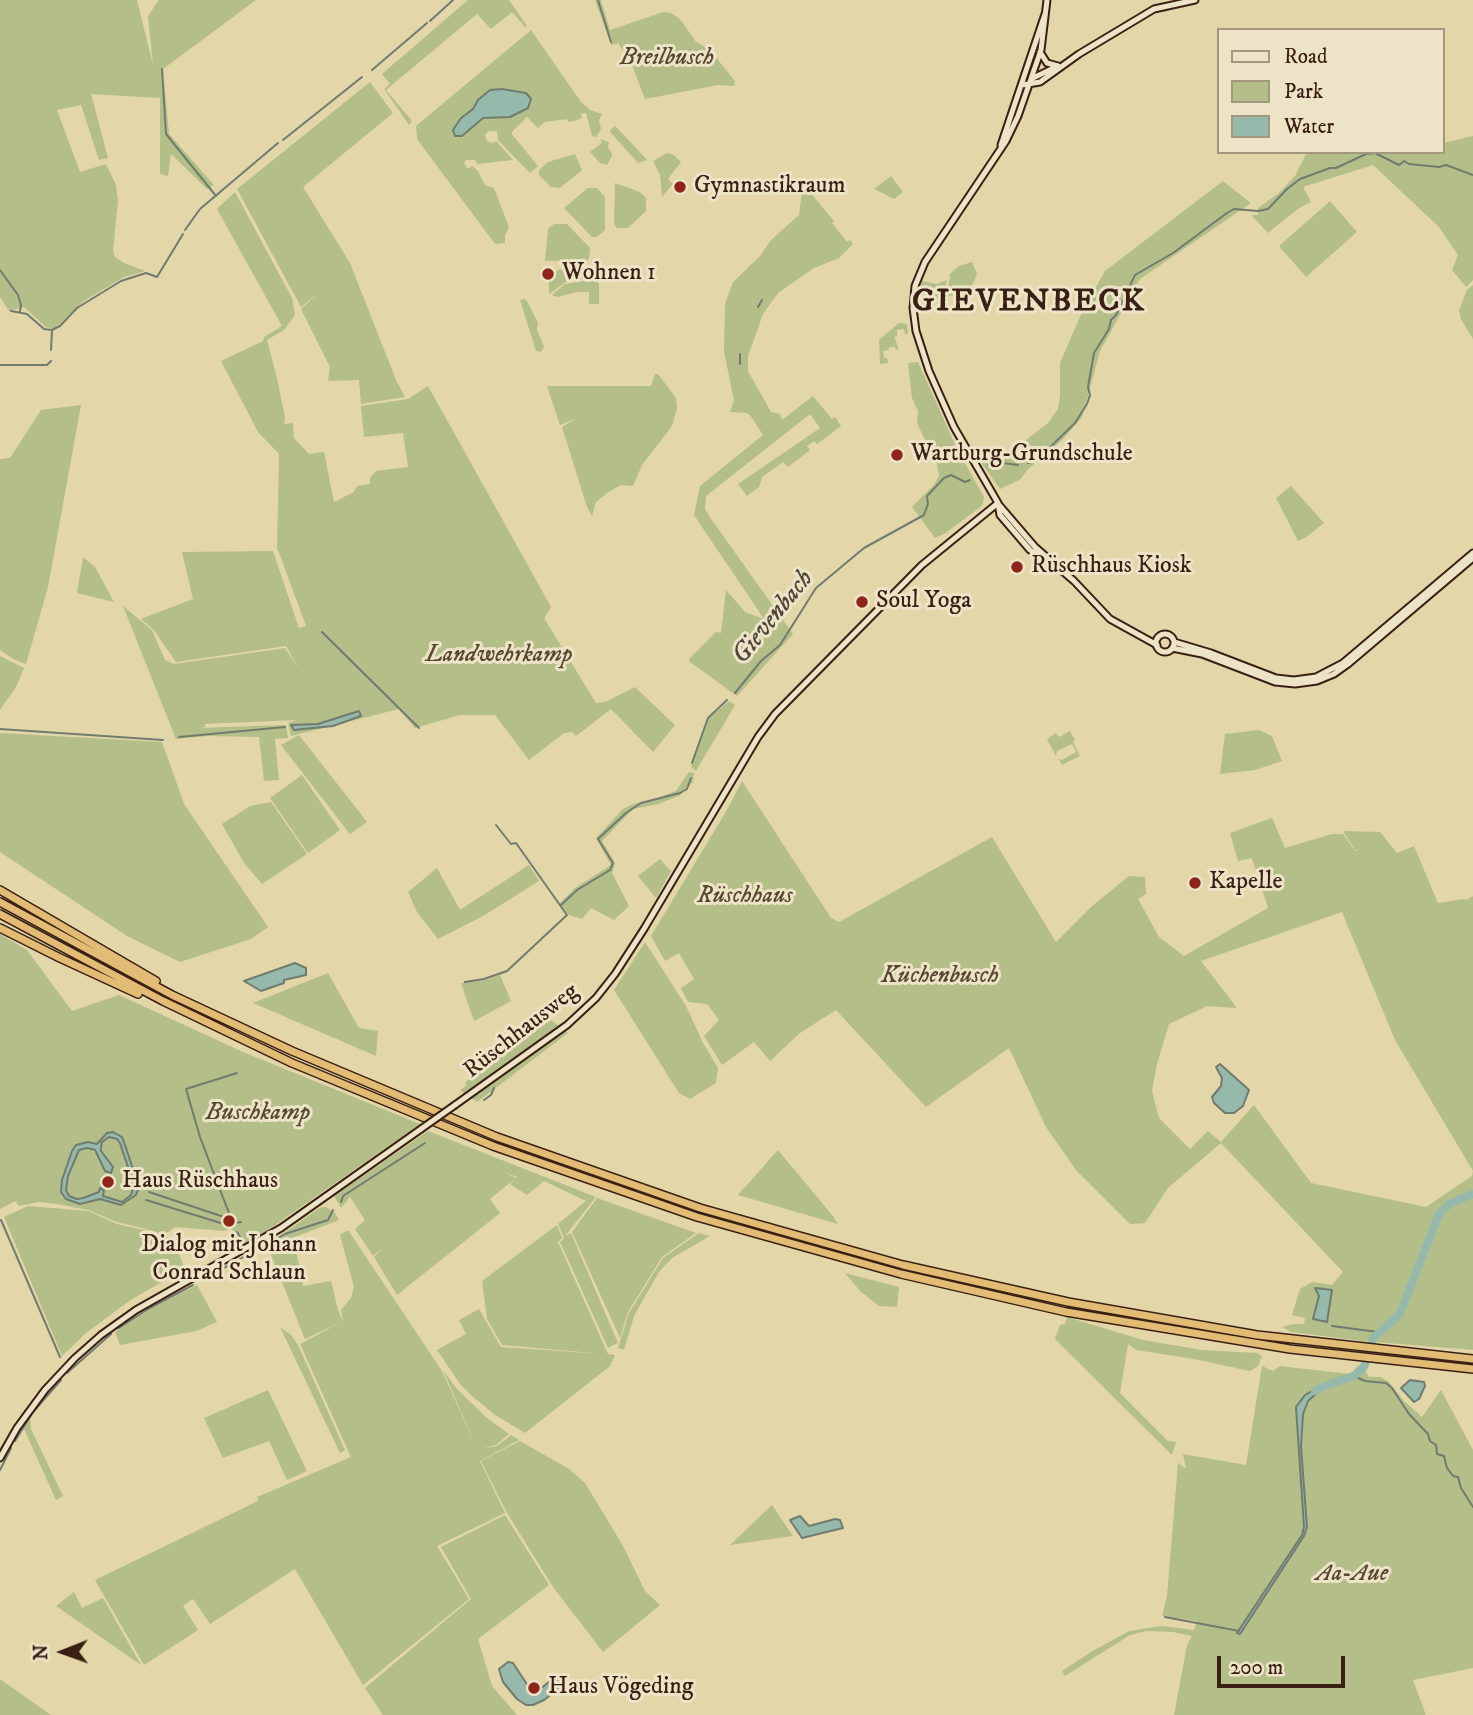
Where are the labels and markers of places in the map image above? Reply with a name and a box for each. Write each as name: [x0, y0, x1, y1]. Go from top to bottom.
place label: Gymnastikraum: [694, 173, 845, 201]
marker: Gymnastikraum: [672, 179, 688, 195]
place label: Wohnen 1: [562, 260, 656, 288]
marker: Wohnen 1: [540, 266, 556, 282]
place label: Wartburg-Grundschule: [911, 441, 1133, 469]
marker: Wartburg-Grundschule: [889, 447, 905, 463]
place label: Rüschhaus Kiosk: [1031, 553, 1192, 581]
marker: Rüschhaus Kiosk: [1009, 559, 1025, 575]
place label: Soul Yoga: [876, 588, 971, 616]
marker: Soul Yoga: [854, 594, 870, 610]
place label: Kapelle: [1209, 869, 1282, 897]
marker: Kapelle: [1187, 875, 1203, 891]
place label: Haus Rüschhaus: [122, 1168, 278, 1196]
marker: Haus Rüschhaus: [100, 1174, 116, 1190]
marker: Dialog mit Johann Conrad Schlaun: [221, 1213, 237, 1229]
place label: Dialog mit Johann Conrad Schlaun: [141, 1232, 317, 1288]
place label: Haus Vögeding: [548, 1674, 693, 1702]
marker: Haus Vögeding: [526, 1680, 542, 1696]

